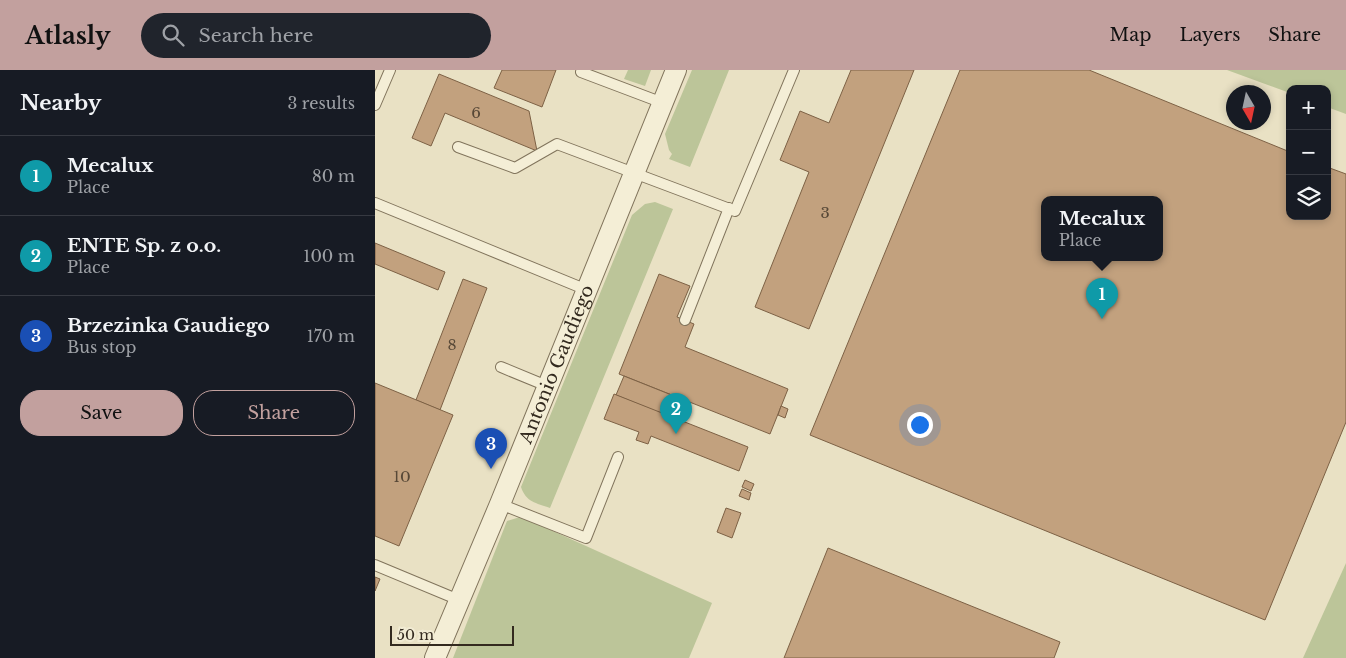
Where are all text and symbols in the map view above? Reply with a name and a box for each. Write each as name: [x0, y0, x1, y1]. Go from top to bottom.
search box: [141, 13, 491, 58]
text: Atlasly: [25, 21, 111, 50]
icon: search: [159, 21, 187, 49]
text: Search here: [199, 24, 314, 47]
text: Map: [1110, 24, 1151, 46]
text: Layers: [1179, 24, 1240, 46]
text: Share: [1268, 24, 1321, 46]
north arrow: [1226, 85, 1271, 130]
map controls: [1286, 85, 1331, 220]
button: +: [1286, 85, 1331, 130]
text: Nearby: [20, 90, 101, 116]
text: 3 results: [287, 93, 355, 113]
house number: 6: [471, 103, 481, 122]
button: −: [1286, 130, 1331, 175]
text: Mecalux: [67, 154, 154, 177]
text: 1: [33, 166, 39, 186]
text: 80 m: [312, 166, 355, 186]
button: layers: [1286, 175, 1331, 220]
text: Place: [67, 177, 110, 197]
popup: [1041, 196, 1163, 261]
house number: 3: [820, 203, 830, 222]
text: Mecalux: [1059, 207, 1145, 230]
text: Place: [1059, 230, 1102, 250]
text: ENTE Sp. z o.o.: [67, 234, 221, 257]
text: 2: [31, 246, 41, 266]
text: 100 m: [303, 246, 355, 266]
text: Place: [67, 257, 110, 277]
pin: 1: [1086, 278, 1118, 319]
street label: Antonio Gaudiego: [514, 282, 599, 448]
text: Brzezinka Gaudiego: [67, 314, 270, 337]
text: 3: [31, 326, 41, 346]
text: 170 m: [307, 326, 355, 346]
house number: 8: [447, 335, 457, 354]
text: Bus stop: [67, 337, 136, 357]
button: Save: [20, 390, 183, 436]
button: Share: [193, 390, 355, 436]
pin: 2: [660, 393, 692, 434]
your location: [907, 412, 933, 438]
pin: 3: [475, 428, 507, 469]
house number: 10: [393, 467, 411, 486]
scale bar: [390, 623, 514, 646]
text: 50 m: [397, 626, 434, 644]

